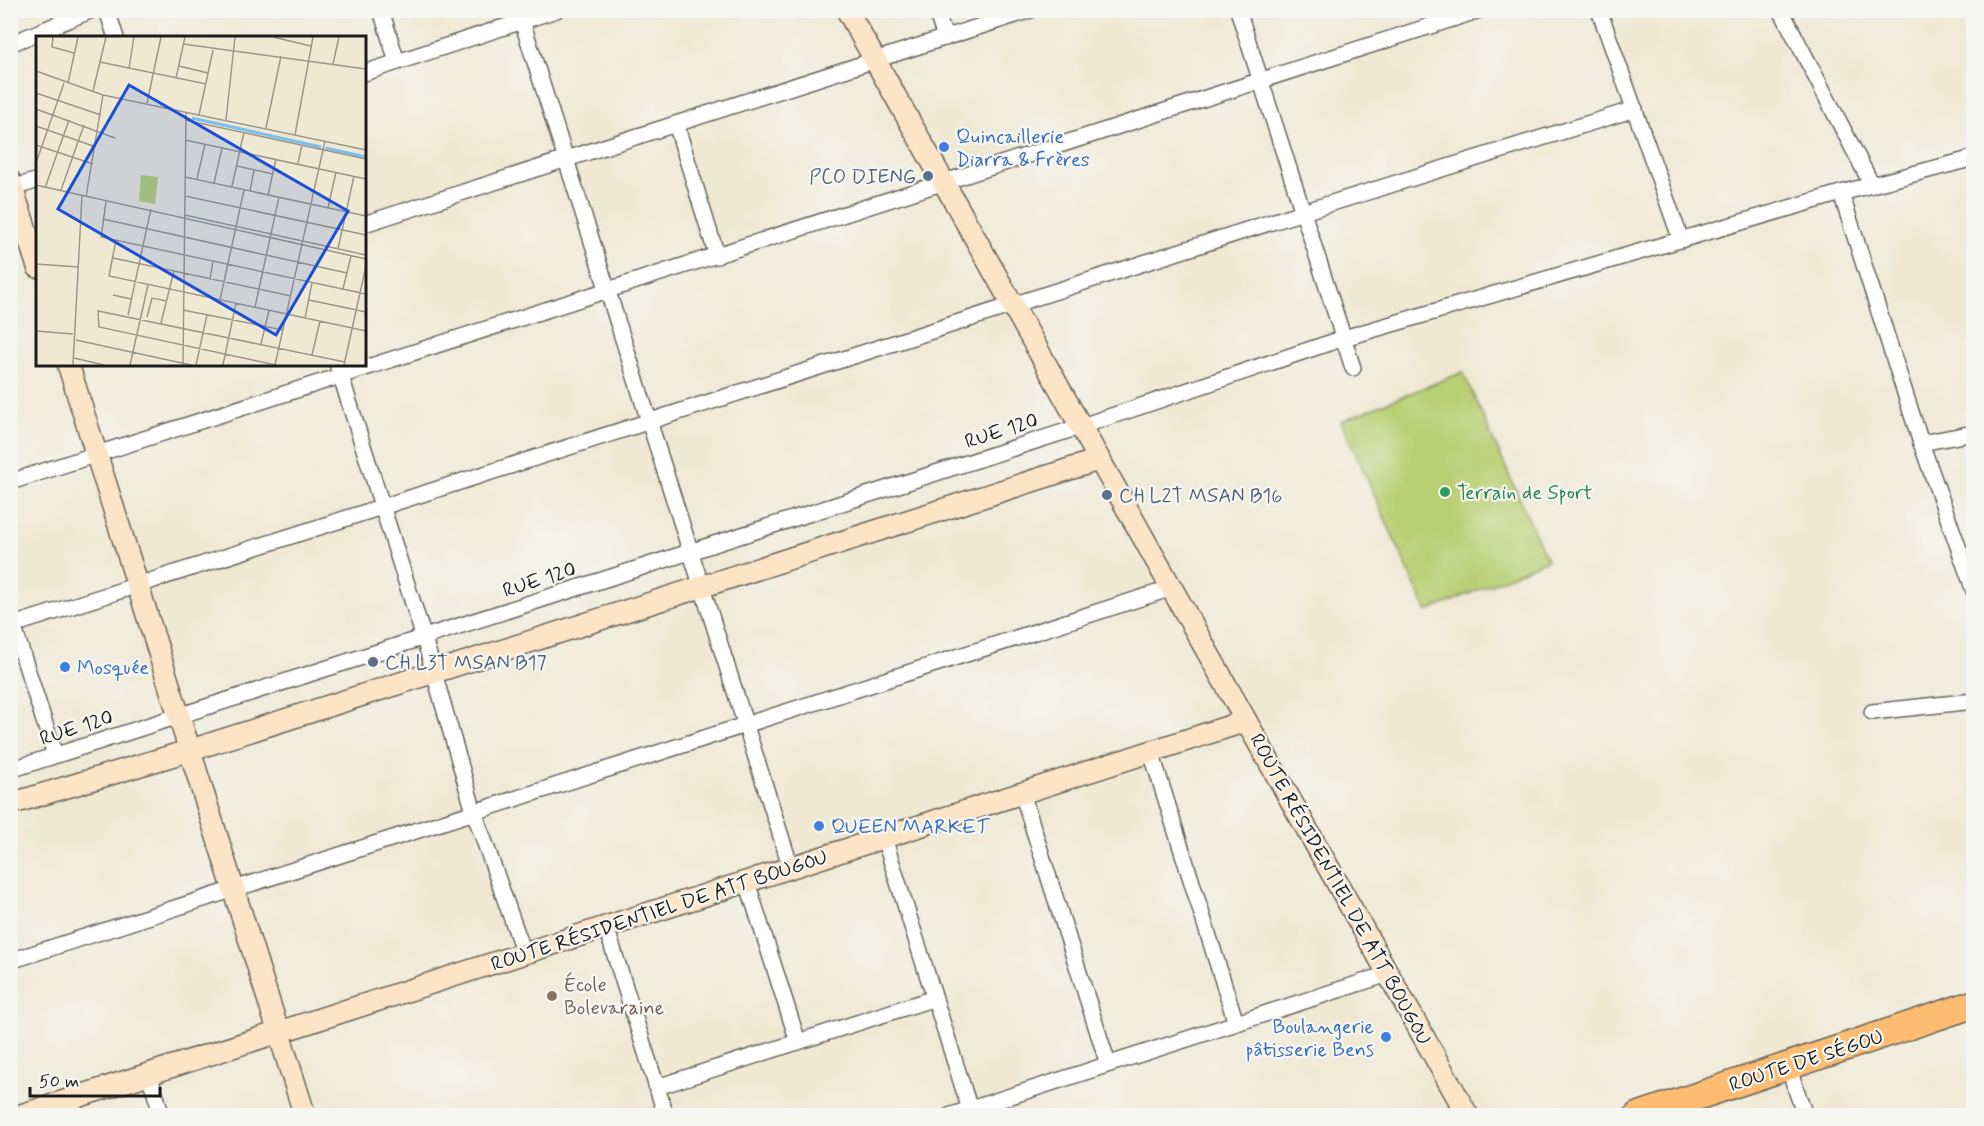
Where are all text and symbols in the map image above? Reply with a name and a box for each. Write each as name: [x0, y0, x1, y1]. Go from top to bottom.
inset map: [36, 36, 366, 366]
place label: Quincaillerie Diarra & Frères: [956, 124, 1090, 174]
marker: Quincaillerie Diarra & Frères: [937, 140, 951, 154]
place label: PCO DIENG: [809, 164, 916, 191]
marker: PCO DIENG: [921, 169, 935, 183]
street label: RUE 120: [961, 407, 1042, 456]
place label: Terrain de Sport: [1457, 480, 1593, 507]
place label: CH L2T MSAN B16: [1119, 483, 1282, 510]
marker: Terrain de Sport: [1438, 485, 1452, 499]
marker: CH L2T MSAN B16: [1100, 488, 1114, 502]
street label: RUE 120: [499, 556, 580, 605]
place label: CH L3T MSAN B17: [385, 650, 547, 677]
place label: Mosquée: [77, 655, 149, 682]
marker: CH L3T MSAN B17: [366, 655, 380, 669]
marker: Mosquée: [58, 660, 72, 674]
street label: RUE 120: [36, 704, 117, 753]
street label: ROUTE RÉSIDENTIEL DE ATT BOUGOU: [1242, 729, 1437, 1050]
place label: QUEEN MARKET: [831, 814, 991, 841]
marker: QUEEN MARKET: [812, 819, 826, 833]
street label: ROUTE RÉSIDENTIEL DE ATT BOUGOU: [488, 844, 831, 979]
place label: École Bolevaraine: [564, 972, 664, 1022]
marker: École Bolevaraine: [545, 989, 559, 1003]
place label: Boulangerie pâtisserie Bens: [1246, 1014, 1374, 1064]
street label: ROUTE DE SÉGOU: [1726, 1024, 1887, 1099]
marker: Boulangerie pâtisserie Bens: [1379, 1030, 1393, 1044]
scale bar: [30, 1060, 160, 1098]
text: 50 m: [39, 1070, 79, 1094]

